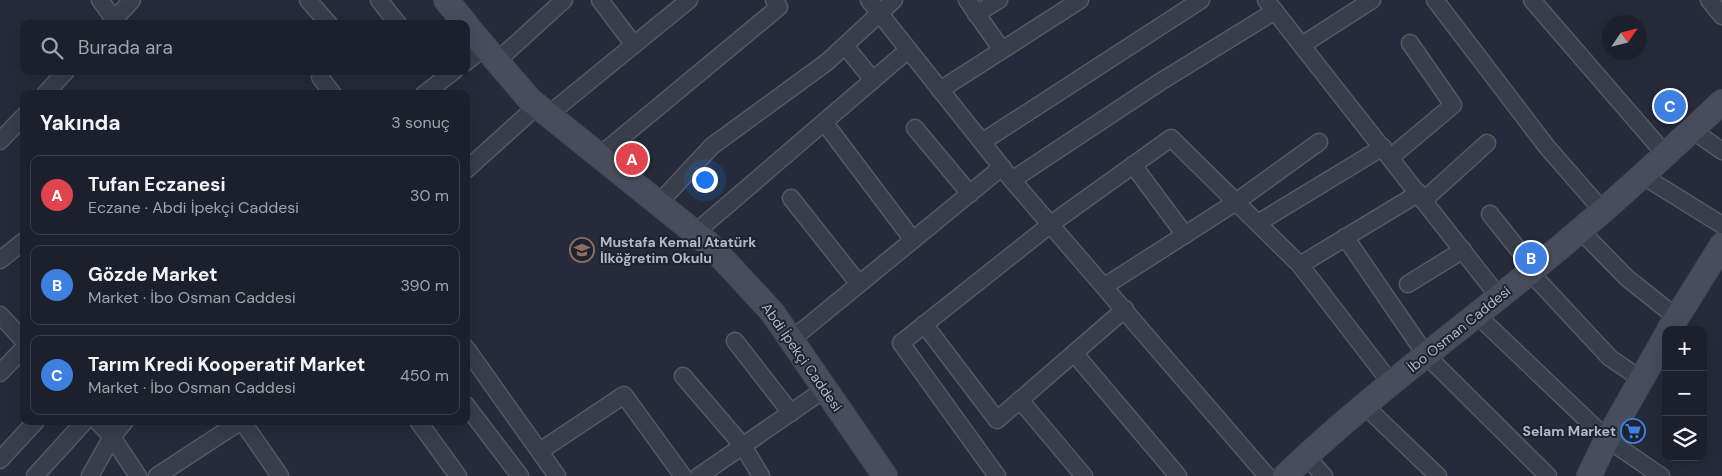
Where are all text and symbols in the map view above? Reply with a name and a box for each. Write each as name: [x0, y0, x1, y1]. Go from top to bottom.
north arrow: [1602, 15, 1647, 60]
search box: [20, 20, 470, 75]
icon: search: [38, 34, 66, 62]
text: Burada ara: [78, 35, 173, 60]
pin: C: [1654, 87, 1686, 125]
text: Yakında: [40, 109, 121, 137]
text: 3 sonuç: [391, 112, 450, 133]
pin: A: [616, 140, 648, 178]
your location: [692, 167, 718, 193]
text: Tufan Eczanesi: [88, 172, 226, 197]
text: A: [51, 185, 63, 206]
text: 30 m: [410, 185, 449, 206]
text: Eczane · Abdi İpekçi Caddesi: [88, 197, 299, 218]
place label: Mustafa Kemal Atatürk İlköğretim Okulu: [600, 233, 756, 267]
school or university icon: Mustafa Kemal Atatürk İlköğretim Okulu: [569, 237, 595, 263]
pin: B: [1515, 239, 1547, 277]
text: Gözde Market: [88, 262, 218, 287]
text: B: [52, 275, 62, 296]
text: 390 m: [401, 275, 449, 296]
street label: İbo Osman Caddesi: [1404, 282, 1514, 376]
text: Market · İbo Osman Caddesi: [88, 287, 296, 308]
street label: Abdi İpekçi Caddesi: [758, 299, 846, 415]
map controls: [1662, 326, 1707, 461]
button: +: [1662, 326, 1707, 371]
text: Tarım Kredi Kooperatif Market: [88, 352, 365, 377]
text: C: [51, 365, 63, 386]
text: 450 m: [400, 365, 449, 386]
button: −: [1662, 371, 1707, 416]
text: Market · İbo Osman Caddesi: [88, 377, 296, 398]
button: layers: [1662, 416, 1707, 461]
supermarket icon: Selam Market: [1620, 418, 1646, 444]
place label: Selam Market: [1522, 422, 1616, 440]

